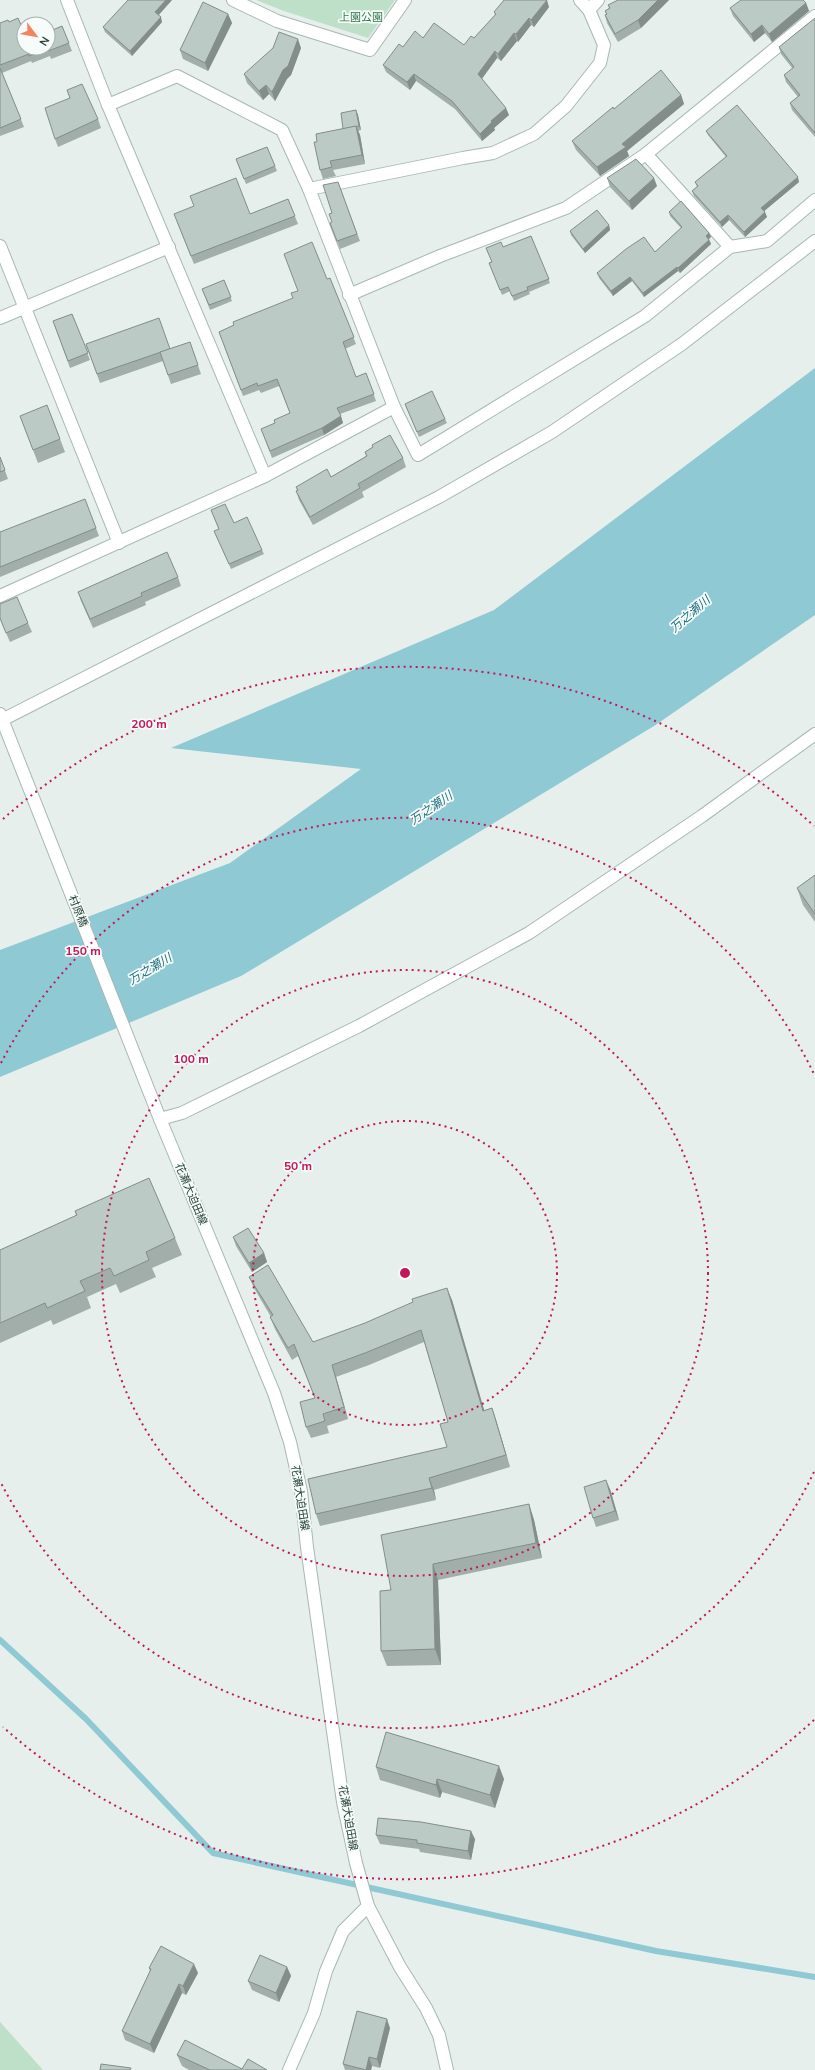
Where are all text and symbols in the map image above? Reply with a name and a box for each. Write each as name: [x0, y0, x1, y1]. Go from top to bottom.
park label: 上園公園: [339, 10, 383, 25]
north arrow: [16, 16, 56, 56]
text: N: [36, 34, 53, 49]
water label: 万之瀬川: [667, 591, 715, 636]
text: 200 m: [131, 716, 167, 732]
water label: 万之瀬川: [407, 787, 457, 828]
street label: 村原橋: [65, 893, 91, 929]
text: 150 m: [65, 943, 101, 959]
water label: 万之瀬川: [125, 949, 176, 988]
text: 100 m: [173, 1051, 209, 1067]
text: 50 m: [284, 1158, 312, 1174]
street label: 花瀬大迫田線: [171, 1161, 211, 1227]
centre of rings: [398, 1266, 412, 1280]
street label: 花瀬大迫田線: [287, 1464, 313, 1532]
street label: 花瀬大迫田線: [335, 1784, 361, 1852]

